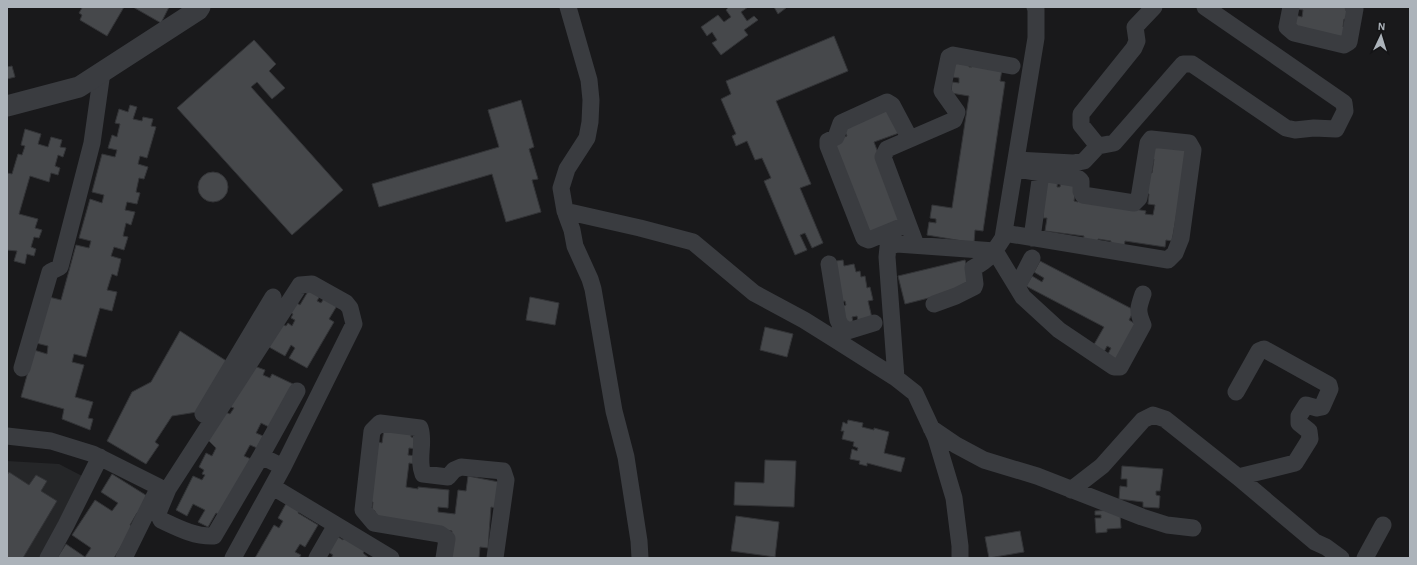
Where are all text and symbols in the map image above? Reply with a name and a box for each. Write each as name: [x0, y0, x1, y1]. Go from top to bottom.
north arrow: [1361, 16, 1401, 56]
text: N: [1377, 21, 1386, 32]

